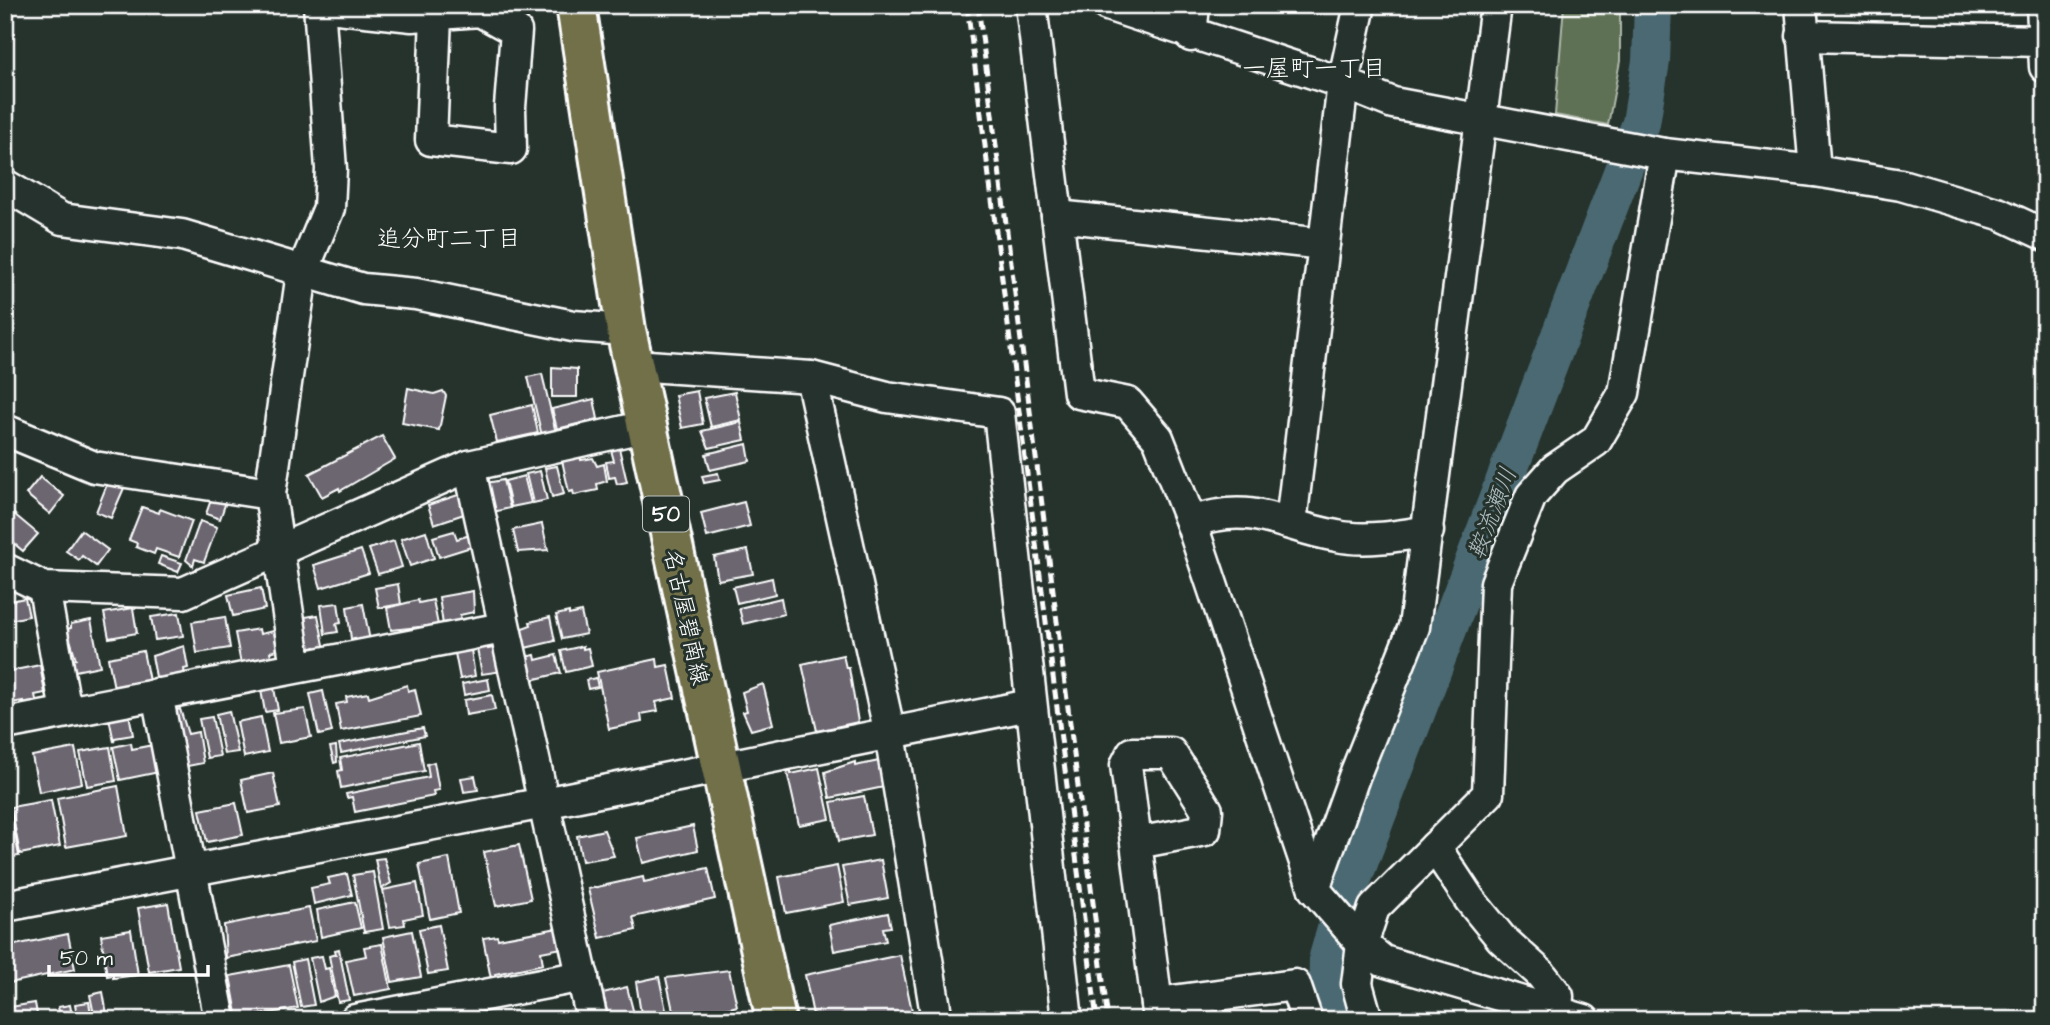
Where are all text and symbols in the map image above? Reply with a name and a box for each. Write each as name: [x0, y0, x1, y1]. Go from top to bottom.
district label: 一屋町一丁目: [1242, 52, 1386, 86]
district label: 追分町二丁目: [377, 222, 521, 256]
water label: 鞍流瀬川: [1460, 462, 1526, 564]
road number: 50: [643, 496, 689, 532]
street label: 名古屋碧南線: [656, 546, 716, 688]
scale bar: [49, 934, 208, 978]
text: 50 m: [60, 944, 114, 973]

